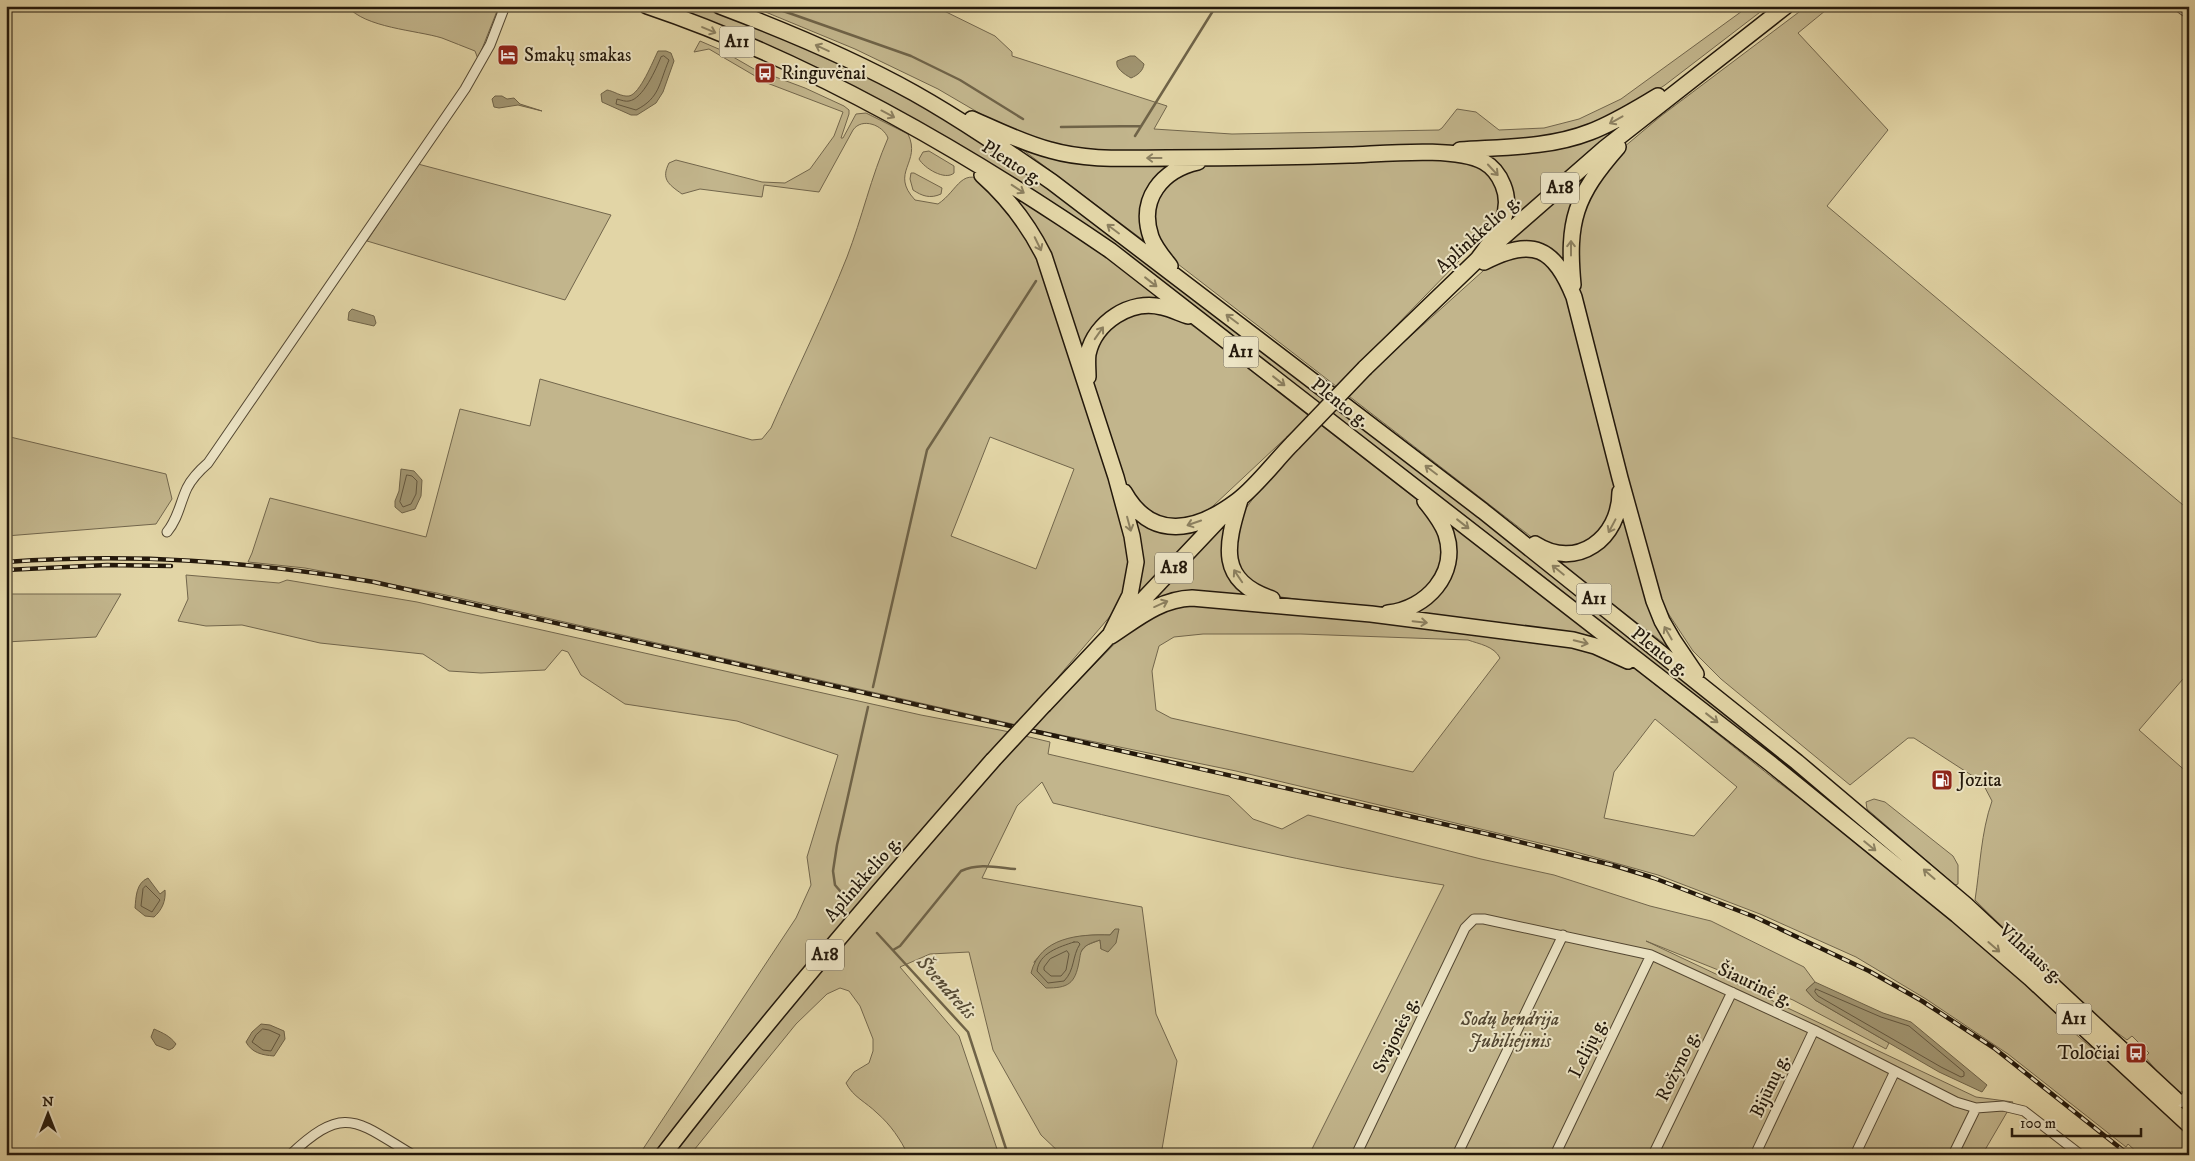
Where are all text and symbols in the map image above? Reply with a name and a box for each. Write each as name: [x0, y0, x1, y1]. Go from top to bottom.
one-way arrow: [701, 26, 716, 35]
road number: A11: [720, 27, 754, 58]
hotel icon: Smakų smakas: [496, 43, 520, 67]
one-way arrow: [815, 43, 830, 53]
place label: Smakų smakas: [524, 44, 631, 67]
bus stop icon: Ringuvėnai: [753, 61, 777, 85]
place label: Ringuvėnai: [781, 62, 866, 85]
one-way arrow: [880, 110, 895, 120]
one-way arrow: [1609, 115, 1624, 125]
street label: Plento g.: [977, 135, 1047, 191]
one-way arrow: [1146, 153, 1162, 163]
one-way arrow: [1487, 164, 1499, 176]
road number: A18: [1541, 172, 1579, 204]
one-way arrow: [1010, 184, 1024, 194]
street label: Aplinkkelio g.: [1431, 190, 1525, 278]
one-way arrow: [1106, 224, 1120, 234]
one-way arrow: [1034, 236, 1043, 251]
one-way arrow: [1566, 241, 1576, 257]
one-way arrow: [1144, 277, 1158, 287]
one-way arrow: [1226, 313, 1239, 324]
one-way arrow: [1094, 326, 1104, 340]
road number: A11: [1224, 337, 1258, 368]
street label: Plento g.: [1306, 373, 1374, 433]
one-way arrow: [1272, 376, 1285, 387]
one-way arrow: [1425, 465, 1438, 476]
one-way arrow: [1125, 516, 1134, 532]
one-way arrow: [1456, 518, 1469, 529]
one-way arrow: [1607, 518, 1617, 533]
one-way arrow: [1186, 519, 1202, 529]
road number: A18: [1155, 552, 1193, 584]
one-way arrow: [1552, 564, 1565, 575]
one-way arrow: [1233, 569, 1243, 583]
road number: A11: [1576, 584, 1612, 614]
one-way arrow: [1153, 599, 1168, 609]
one-way arrow: [1411, 617, 1427, 626]
street label: Plento g.: [1626, 622, 1694, 682]
one-way arrow: [1663, 626, 1673, 640]
one-way arrow: [1572, 638, 1588, 647]
one-way arrow: [1705, 712, 1718, 723]
fuel station icon: Jozita: [1930, 768, 1954, 792]
place label: Jozita: [1956, 769, 2002, 792]
street label: Aplinkkelio g.: [819, 831, 907, 927]
one-way arrow: [1864, 840, 1877, 851]
one-way arrow: [1923, 868, 1936, 879]
street label: Vilniaus g.: [1993, 918, 2068, 989]
road number: A18: [806, 940, 844, 970]
one-way arrow: [1987, 941, 2000, 953]
water label: Švendrelis: [910, 950, 982, 1026]
street label: Šiaurinė g.: [1714, 956, 1797, 1012]
street label: Svajonės g.: [1368, 993, 1424, 1077]
road number: A11: [2056, 1004, 2092, 1034]
park label: Sodų bendrija Jubiliejinis: [1460, 1008, 1559, 1053]
street label: Lelijų g.: [1564, 1014, 1612, 1082]
street label: Rožyno g.: [1651, 1027, 1705, 1105]
bus stop icon: Toločiai: [2124, 1041, 2148, 1065]
place label: Toločiai: [2058, 1042, 2120, 1065]
street label: Bijūnų g.: [1745, 1051, 1795, 1121]
north arrow: [22, 1088, 72, 1138]
text: N: [42, 1093, 54, 1111]
scale bar: [2012, 1106, 2141, 1138]
text: 100 m: [2020, 1114, 2056, 1133]

